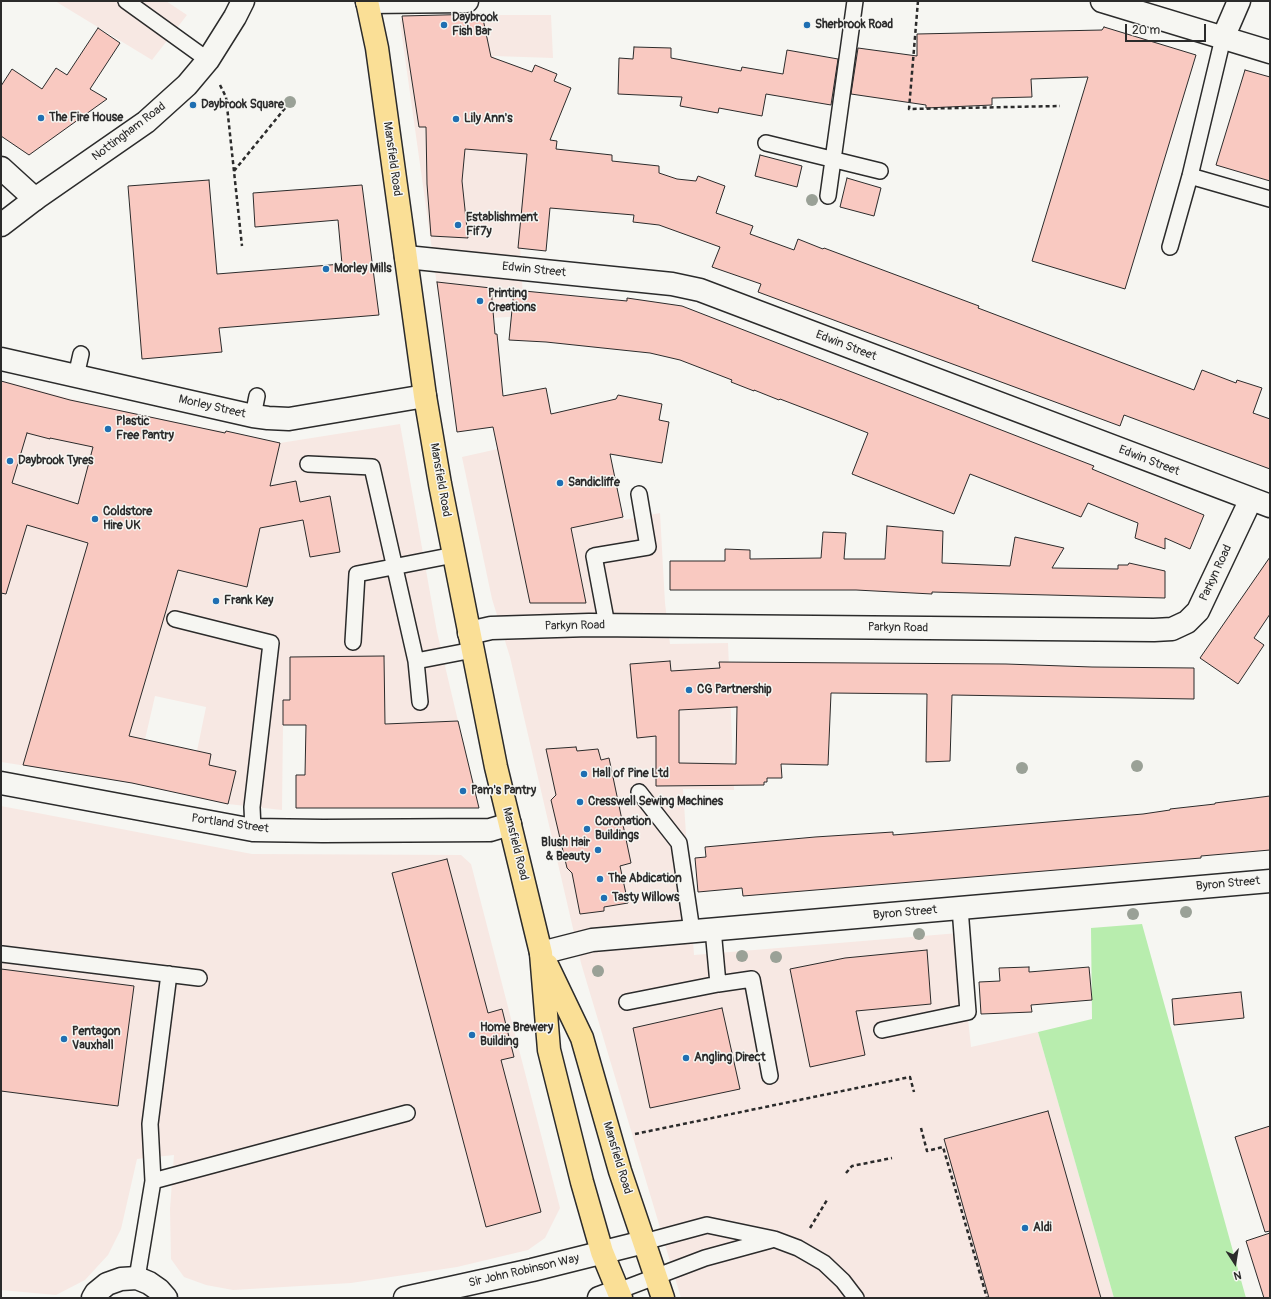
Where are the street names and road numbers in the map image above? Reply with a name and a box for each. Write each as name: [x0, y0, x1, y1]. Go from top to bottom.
street label: Nottingham Road: [89, 100, 169, 164]
street label: Mansfield Road: [380, 121, 404, 197]
street label: Edwin Street: [501, 259, 567, 281]
street label: Edwin Street: [813, 328, 879, 364]
street label: Morley Street: [177, 392, 247, 422]
street label: Mansfield Road: [426, 442, 454, 518]
street label: Edwin Street: [1116, 443, 1182, 479]
street label: Parkyn Road: [1197, 543, 1235, 603]
street label: Parkyn Road: [545, 618, 605, 634]
street label: Parkyn Road: [868, 620, 928, 636]
street label: Mansfield Road: [499, 806, 531, 882]
street label: Portland Street: [190, 811, 270, 837]
street label: Byron Street: [1195, 874, 1261, 894]
street label: Byron Street: [872, 903, 938, 923]
street label: Mansfield Road: [599, 1120, 635, 1196]
street label: Sir John Robinson Way: [467, 1251, 581, 1291]

